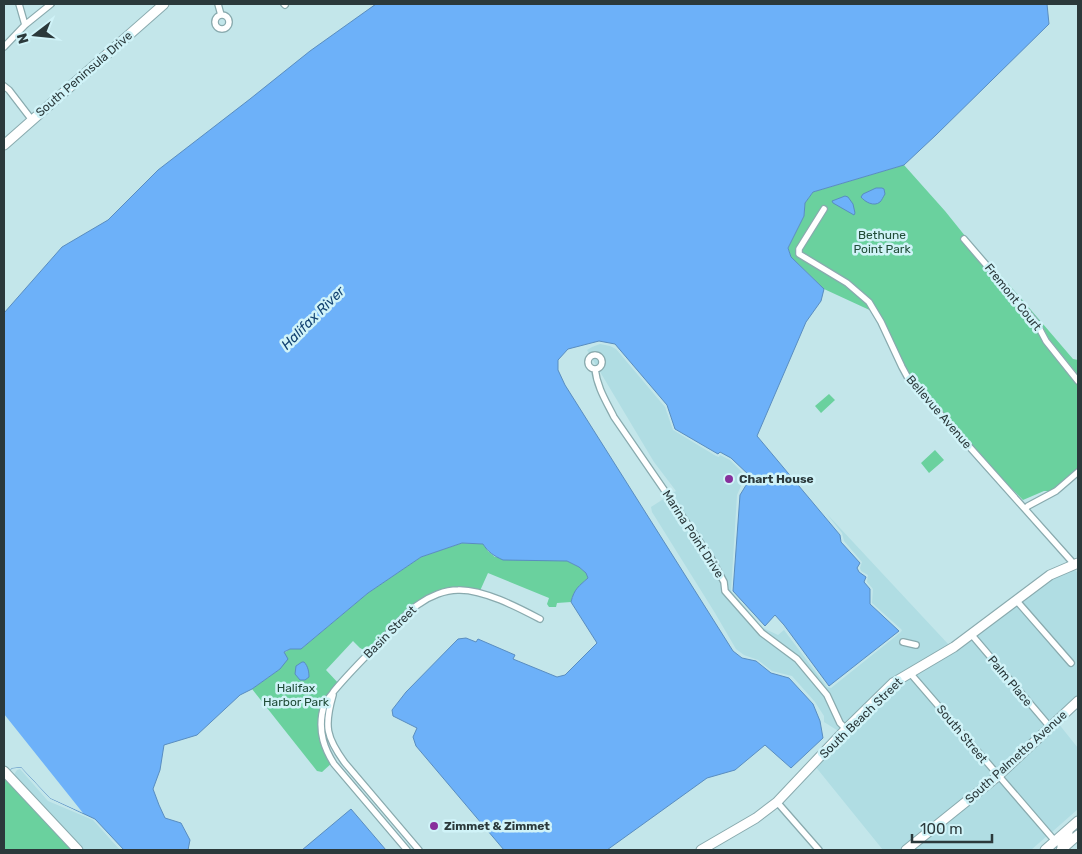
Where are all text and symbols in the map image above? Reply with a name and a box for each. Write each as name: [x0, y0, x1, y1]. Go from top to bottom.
north arrow: [10, 10, 60, 60]
street label: South Peninsula Drive: [33, 28, 135, 120]
text: N: [13, 31, 33, 46]
park label: Bethune Point Park: [853, 228, 911, 256]
street label: Fremont Court: [982, 261, 1044, 333]
water label: Halifax River: [278, 282, 349, 353]
street label: Bellevue Avenue: [903, 373, 975, 452]
place label: Chart House: [739, 472, 814, 486]
marker: Chart House: [723, 473, 735, 485]
street label: Marina Point Drive: [659, 488, 727, 581]
street label: Basin Street: [361, 603, 419, 661]
street label: Palm Place: [985, 653, 1035, 709]
street label: South Beach Street: [817, 675, 905, 761]
park label: Halifax Harbor Park: [263, 681, 330, 709]
street label: South Street: [934, 702, 990, 766]
street label: South Palmetto Avenue: [962, 707, 1070, 806]
scale bar: [912, 812, 992, 844]
place label: Zimmet & Zimmet: [444, 819, 550, 833]
marker: Zimmet & Zimmet: [428, 820, 440, 832]
text: 100 m: [920, 820, 962, 838]

